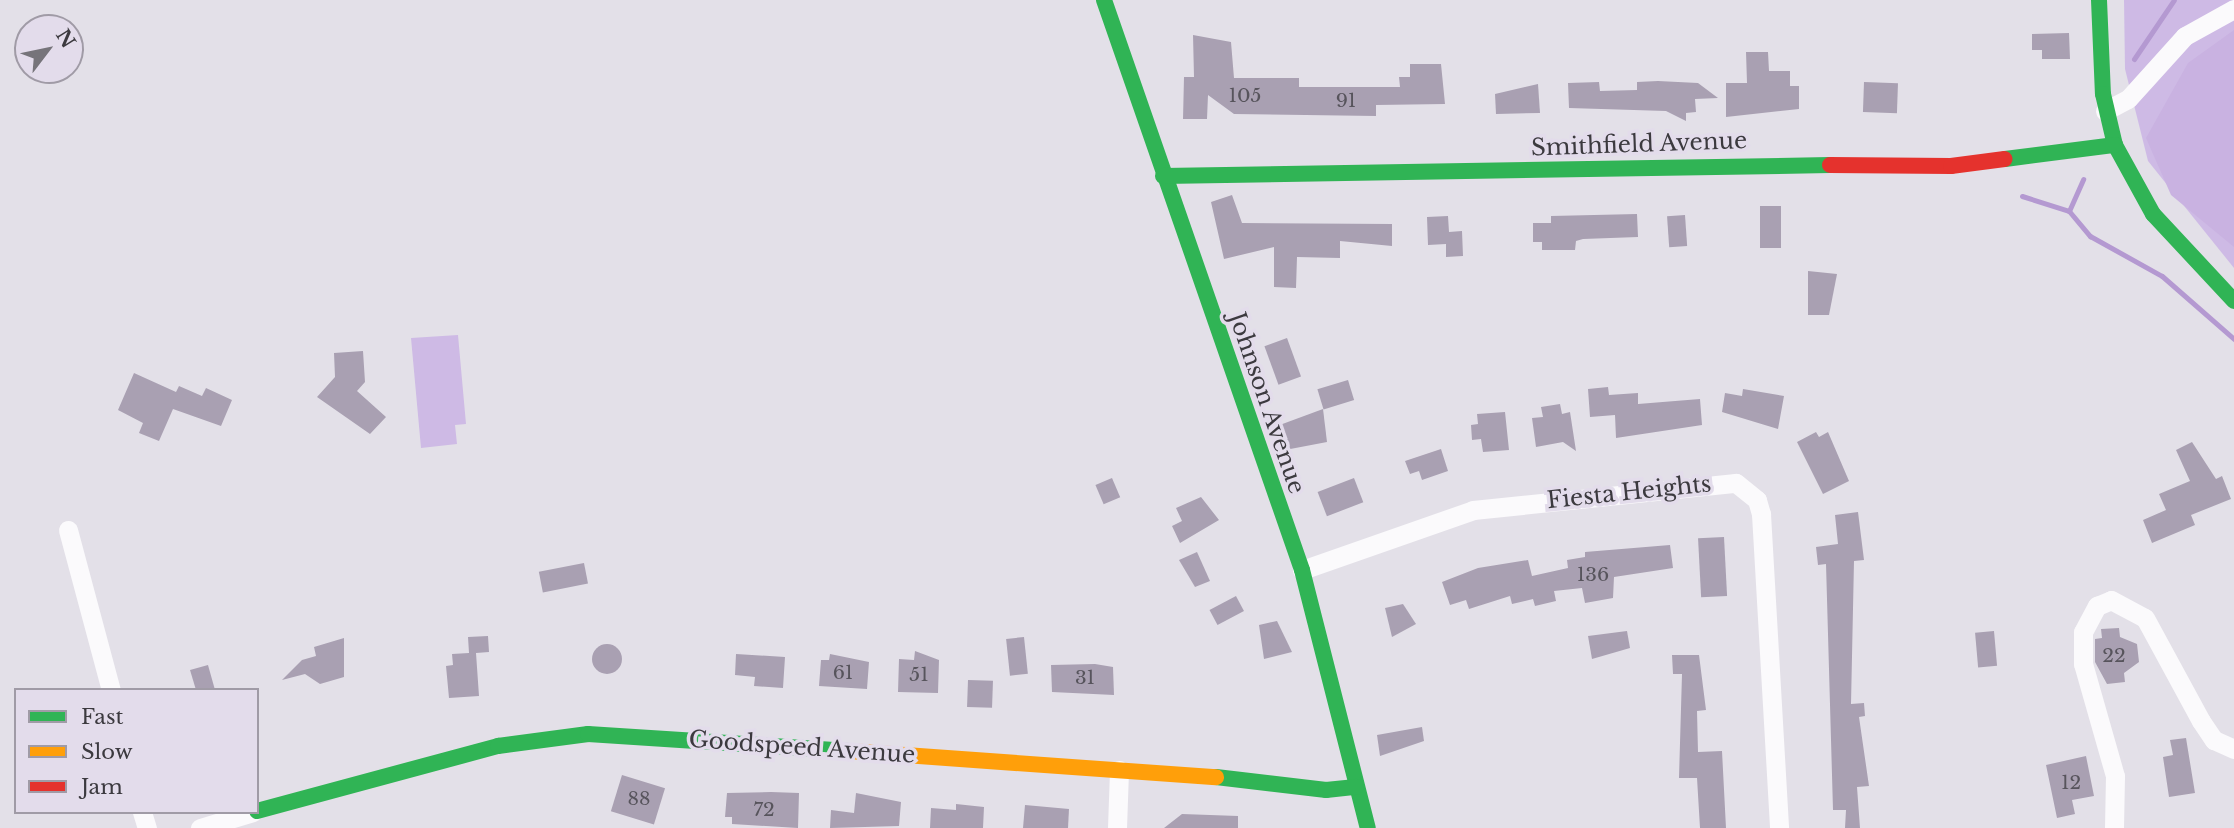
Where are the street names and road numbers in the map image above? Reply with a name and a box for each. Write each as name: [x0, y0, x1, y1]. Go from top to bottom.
street label: Smithfield Avenue: [1530, 126, 1748, 162]
street label: Johnson Avenue: [1223, 308, 1311, 498]
street label: Fiesta Heights: [1545, 470, 1713, 514]
street label: Goodspeed Avenue: [687, 725, 917, 769]

